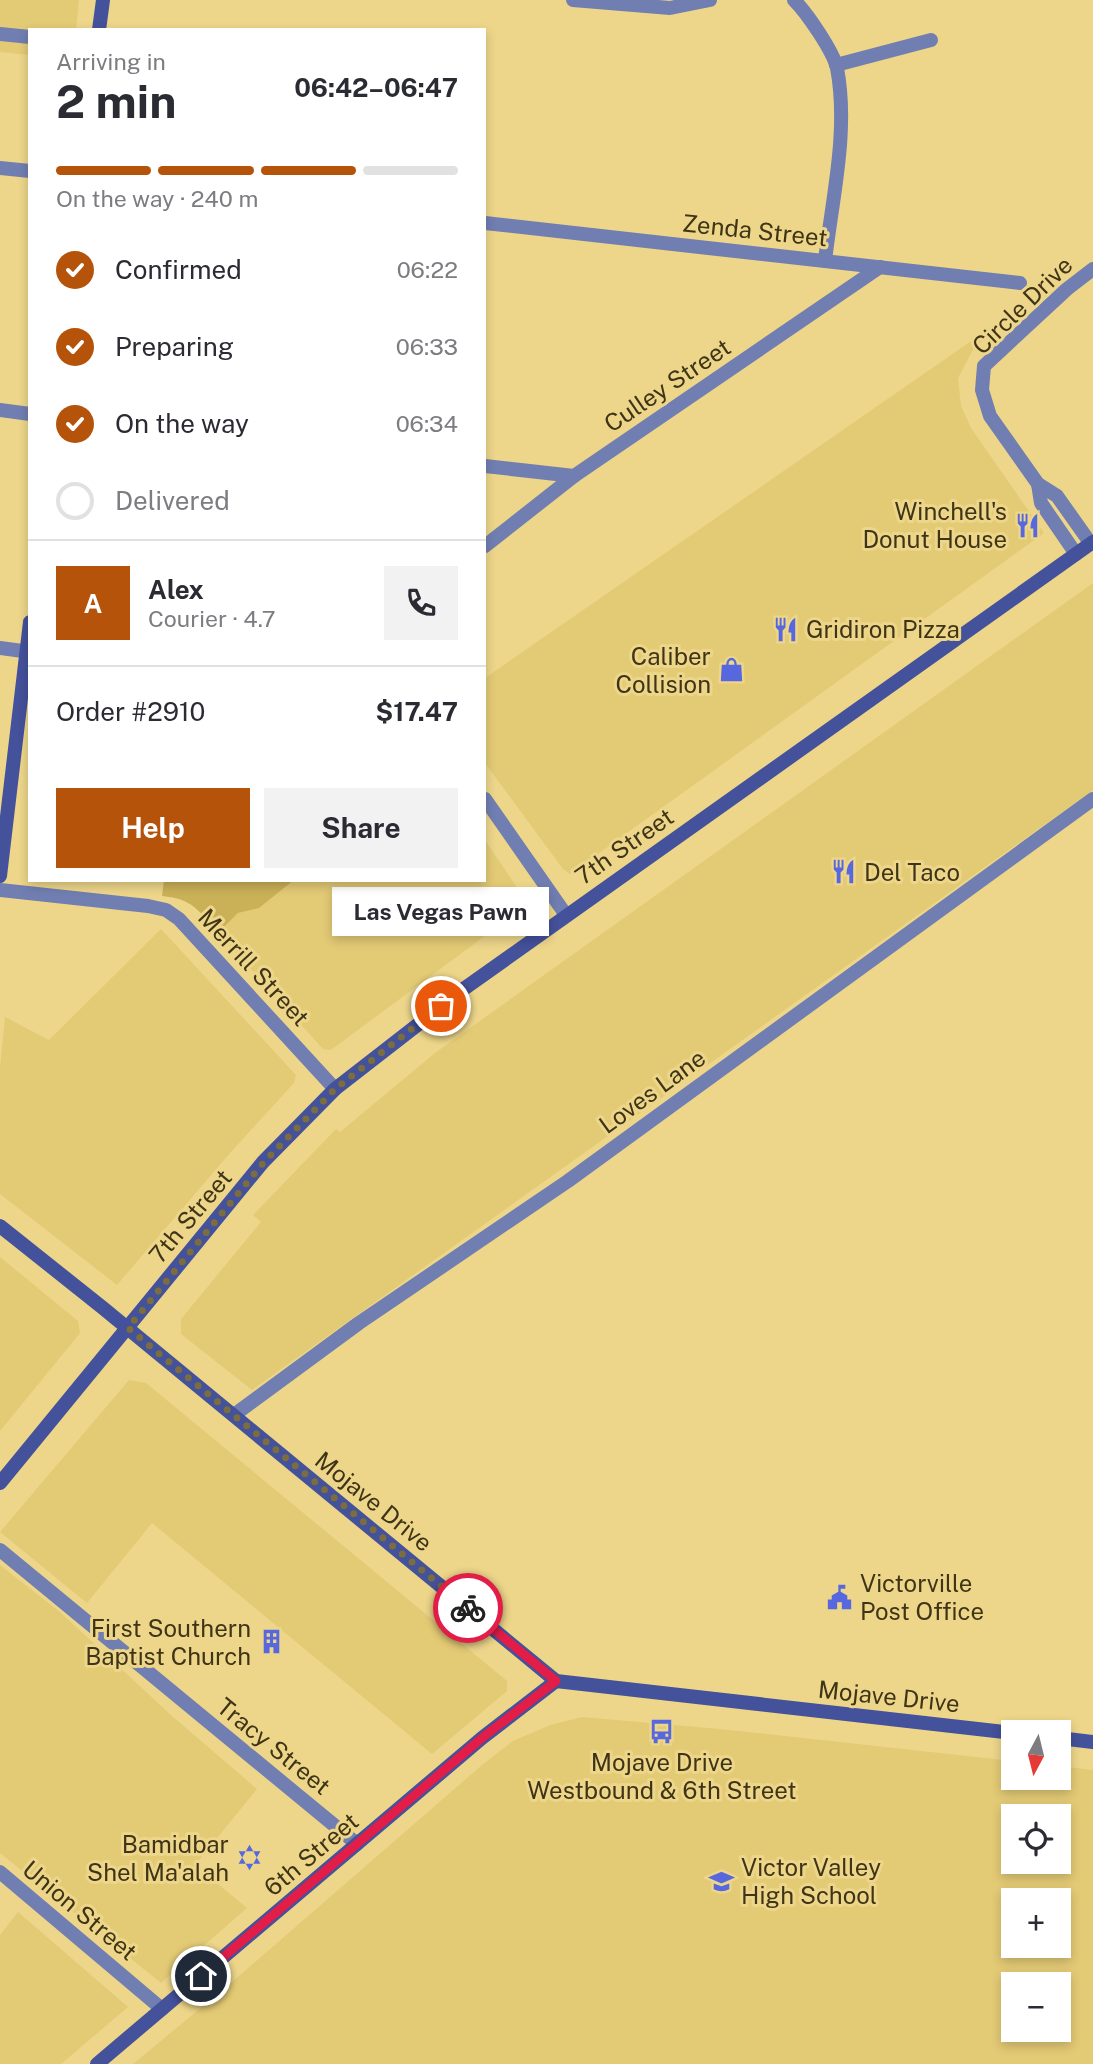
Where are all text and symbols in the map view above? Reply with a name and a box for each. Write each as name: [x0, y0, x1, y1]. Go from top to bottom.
text: Arriving in: [56, 48, 166, 75]
text: 06:42–06:47: [294, 72, 458, 103]
text: 2 min: [56, 74, 176, 128]
text: On the way · 240 m: [56, 185, 258, 212]
street label: Zenda Street: [681, 208, 829, 252]
street label: Circle Drive: [966, 250, 1078, 360]
icon: check: [56, 251, 94, 289]
text: Confirmed: [115, 254, 242, 285]
text: 06:22: [397, 256, 458, 283]
icon: check: [56, 328, 94, 366]
text: Preparing: [115, 331, 234, 362]
street label: Culley Street: [599, 332, 735, 438]
text: 06:33: [396, 333, 458, 360]
icon: check: [56, 405, 94, 443]
text: On the way: [115, 408, 249, 439]
text: 06:34: [396, 410, 458, 437]
text: Delivered: [115, 485, 230, 516]
place label: Winchell's Donut House: [862, 497, 1007, 553]
restaurant icon: Winchell's Donut House: [1013, 511, 1041, 539]
button: phone: [384, 566, 458, 640]
text: Alex: [148, 574, 204, 605]
text: A: [84, 588, 102, 619]
text: Courier · 4.7: [148, 605, 276, 632]
restaurant icon: Gridiron Pizza: [772, 615, 800, 643]
place label: Gridiron Pizza: [806, 615, 960, 643]
place label: Caliber Collision: [615, 642, 711, 698]
shop icon: Caliber Collision: [717, 656, 745, 684]
text: Order #2910: [56, 696, 206, 727]
text: $17.47: [376, 696, 458, 727]
button: Help: [56, 788, 250, 868]
button: Share: [264, 788, 458, 868]
street label: 7th Street: [569, 802, 679, 890]
restaurant icon: Del Taco: [830, 858, 858, 886]
place label: Del Taco: [864, 858, 960, 886]
callout: Las Vegas Pawn: [332, 887, 550, 936]
text: Las Vegas Pawn: [353, 898, 528, 925]
street label: Merrill Street: [193, 903, 315, 1031]
pin: [411, 976, 471, 1036]
icon: bag: [422, 987, 460, 1025]
street label: Loves Lane: [594, 1043, 710, 1139]
street label: 7th Street: [143, 1164, 237, 1268]
street label: Mojave Drive: [310, 1445, 438, 1557]
place label: Victorville Post Office: [860, 1569, 984, 1625]
courier: [433, 1573, 503, 1643]
public building icon: Victorville Post Office: [826, 1583, 854, 1611]
icon: bike: [449, 1589, 487, 1627]
place label: First Southern Baptist Church: [85, 1614, 251, 1670]
building icon: First Southern Baptist Church: [257, 1628, 285, 1656]
street label: Mojave Drive: [817, 1675, 961, 1717]
street label: Tracy Street: [212, 1692, 336, 1800]
bus stop icon: Mojave Drive Westbound & 6th Street: [648, 1717, 676, 1745]
north arrow: [1001, 1720, 1071, 1790]
map controls: [1001, 1720, 1071, 2042]
place label: Mojave Drive Westbound & 6th Street: [527, 1748, 797, 1804]
button: locate: [1001, 1804, 1071, 1874]
street label: 6th Street: [258, 1807, 364, 1901]
place label: Bamidbar Shel Ma'alah: [87, 1830, 229, 1886]
synagogue icon: Bamidbar Shel Ma'alah: [235, 1844, 263, 1872]
place label: Victor Valley High School: [741, 1853, 881, 1909]
street label: Union Street: [17, 1854, 143, 1966]
school or university icon: Victor Valley High School: [707, 1867, 735, 1895]
button: +: [1001, 1888, 1071, 1958]
pin: [171, 1946, 231, 2006]
icon: home: [182, 1957, 220, 1995]
button: −: [1001, 1972, 1071, 2042]

